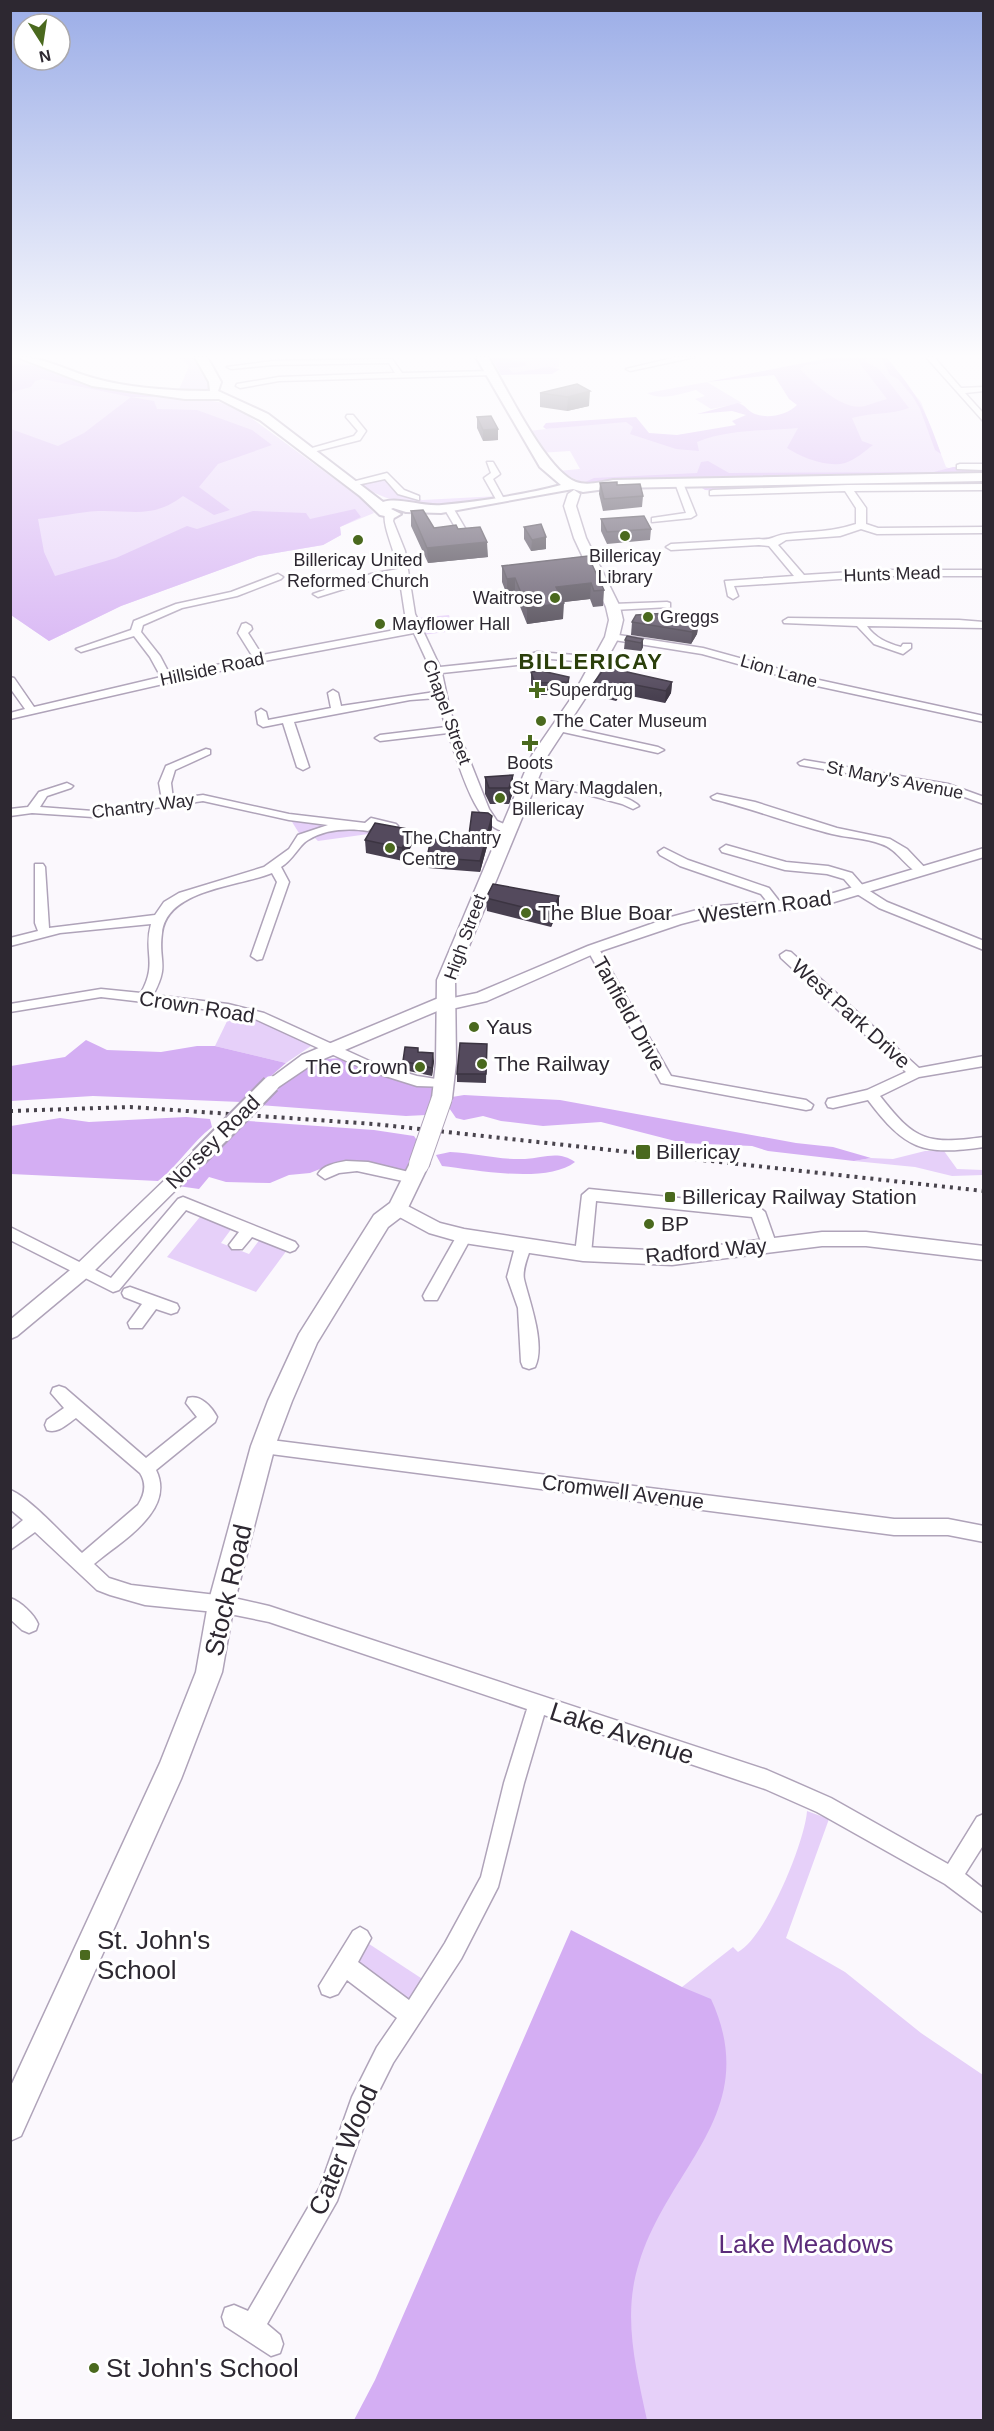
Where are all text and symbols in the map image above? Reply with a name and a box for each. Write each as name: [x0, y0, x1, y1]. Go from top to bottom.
north arrow: [12, 12, 72, 72]
text: N: [38, 47, 52, 66]
marker: Billericay Library: [618, 529, 632, 543]
marker: Billericay United Reformed Church: [351, 533, 365, 547]
place label: Billericay Library: [589, 546, 661, 587]
place label: Billericay United Reformed Church: [287, 550, 429, 591]
street label: Hunts Mead: [843, 562, 941, 586]
place label: Waitrose: [473, 588, 543, 608]
marker: Waitrose: [548, 591, 562, 605]
place label: Greggs: [660, 607, 719, 627]
marker: Greggs: [641, 610, 655, 624]
place label: Mayflower Hall: [392, 614, 510, 634]
marker: Mayflower Hall: [373, 617, 387, 631]
street label: Hillside Road: [158, 648, 266, 690]
district label: BILLERICAY: [519, 649, 663, 674]
street label: Lion Lane: [738, 650, 820, 692]
street label: Chapel Street: [419, 657, 475, 767]
place label: Superdrug: [549, 680, 633, 700]
marker: Superdrug: [530, 683, 544, 697]
place label: The Cater Museum: [553, 711, 707, 731]
marker: The Cater Museum: [534, 714, 548, 728]
marker: Boots: [523, 736, 537, 750]
place label: Boots: [507, 753, 553, 773]
street label: St Mary's Avenue: [825, 757, 965, 803]
place label: St Mary Magdalen, Billericay: [512, 778, 663, 819]
street label: Chantry Way: [90, 790, 196, 822]
marker: St Mary Magdalen, Billericay: [493, 791, 507, 805]
place label: The Chantry Centre: [402, 828, 501, 869]
marker: The Chantry Centre: [383, 841, 397, 855]
street label: Western Road: [697, 886, 833, 927]
street label: High Street: [440, 891, 490, 983]
place label: The Blue Boar: [538, 901, 672, 924]
marker: The Blue Boar: [519, 906, 533, 920]
street label: Tanfield Drive: [589, 953, 670, 1075]
street label: West Park Drive: [787, 954, 915, 1073]
street label: Crown Road: [138, 986, 257, 1027]
place label: Yaus: [486, 1015, 532, 1038]
marker: Yaus: [467, 1020, 481, 1034]
place label: The Railway: [494, 1052, 610, 1075]
place label: The Crown: [305, 1055, 408, 1078]
marker: The Railway: [475, 1057, 489, 1071]
marker: The Crown: [413, 1060, 427, 1074]
street label: Norsey Road: [161, 1090, 264, 1193]
place label: Billericay: [656, 1140, 741, 1163]
marker: Billericay: [634, 1143, 652, 1161]
place label: Billericay Railway Station: [682, 1185, 917, 1208]
marker: Billericay Railway Station: [663, 1190, 677, 1204]
place label: BP: [661, 1212, 689, 1235]
marker: BP: [642, 1217, 656, 1231]
street label: Radford Way: [644, 1234, 768, 1267]
street label: Cromwell Avenue: [541, 1470, 705, 1513]
street label: Stock Road: [198, 1521, 258, 1659]
street label: Lake Avenue: [546, 1696, 698, 1770]
place label: St. John's School: [97, 1925, 210, 1985]
marker: St. John's School: [78, 1948, 92, 1962]
street label: Cater Wood: [302, 2081, 384, 2219]
park label: Lake Meadows: [719, 2229, 893, 2259]
place label: St John's School: [106, 2353, 299, 2383]
marker: St John's School: [87, 2361, 101, 2375]

